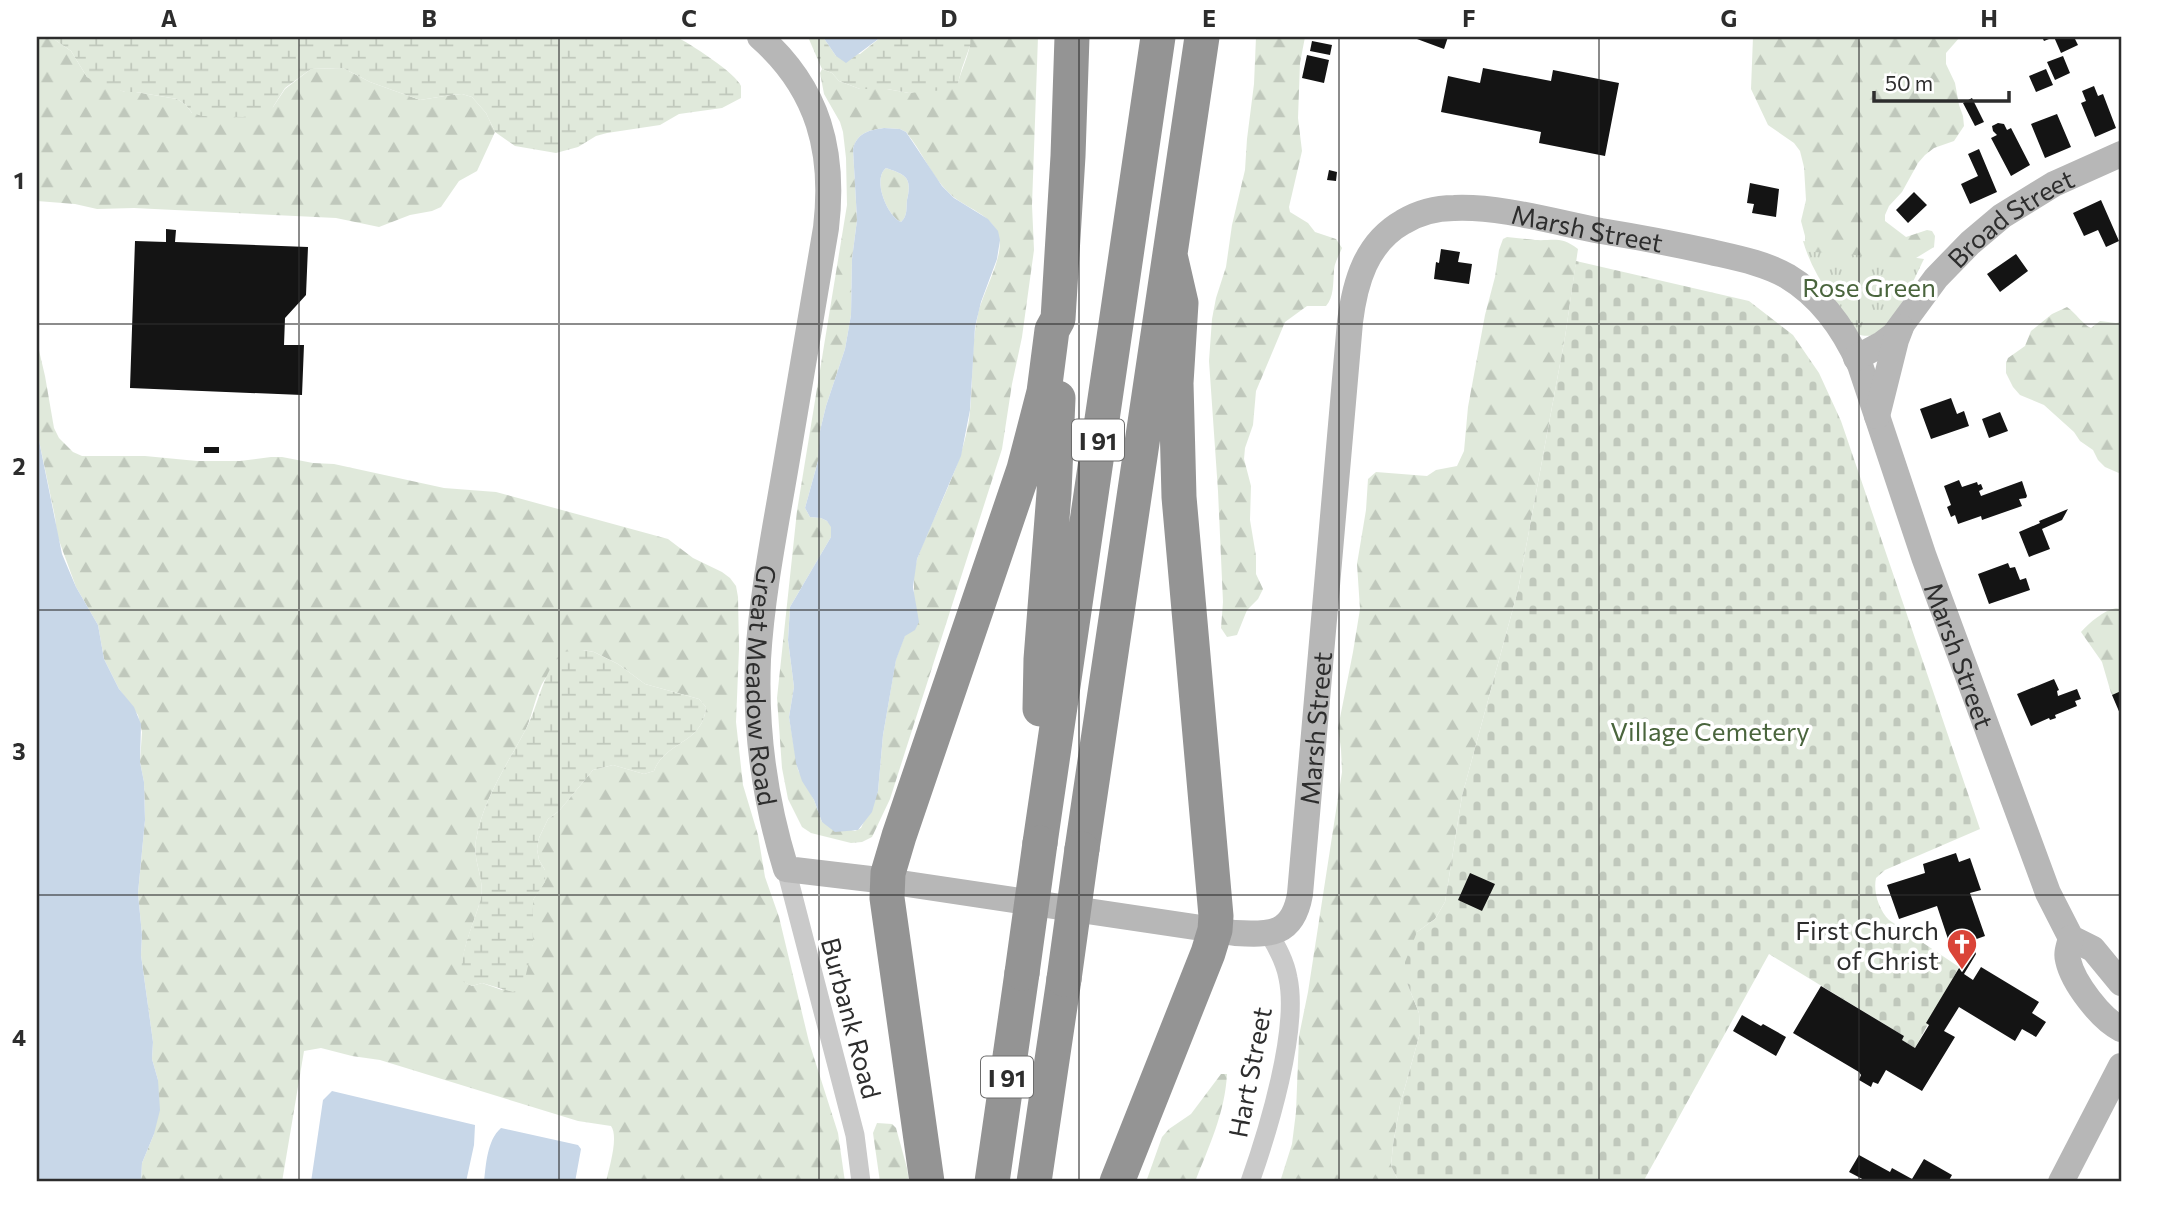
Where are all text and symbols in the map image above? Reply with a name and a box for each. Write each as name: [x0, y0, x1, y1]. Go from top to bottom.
text: A: [161, 4, 178, 32]
text: B: [421, 4, 437, 32]
text: C: [681, 4, 697, 32]
text: D: [941, 4, 958, 32]
text: E: [1202, 4, 1216, 32]
text: F: [1462, 4, 1476, 32]
text: G: [1721, 4, 1737, 32]
text: H: [1980, 4, 1998, 32]
scale bar: [1874, 60, 2009, 104]
text: 50 m: [1885, 70, 1933, 95]
street label: Broad Street: [1940, 162, 2078, 273]
text: 1: [14, 166, 24, 194]
street label: Marsh Street: [1509, 197, 1666, 257]
park label: Rose Green: [1802, 271, 1936, 302]
road number: I 91: [1072, 419, 1124, 460]
text: 2: [12, 452, 26, 480]
street label: Great Meadow Road: [742, 563, 785, 808]
street label: Marsh Street: [1919, 578, 2001, 733]
street label: Marsh Street: [1292, 650, 1337, 806]
park label: Village Cemetery: [1610, 715, 1810, 746]
text: 3: [12, 737, 26, 765]
place label: First Church of Christ: [1795, 914, 1939, 975]
church icon: First Church of Christ: [1945, 927, 1979, 971]
street label: Burbank Road: [816, 934, 888, 1102]
street label: Hart Street: [1221, 1004, 1277, 1140]
text: 4: [12, 1023, 26, 1051]
road number: I 91: [981, 1056, 1033, 1098]

